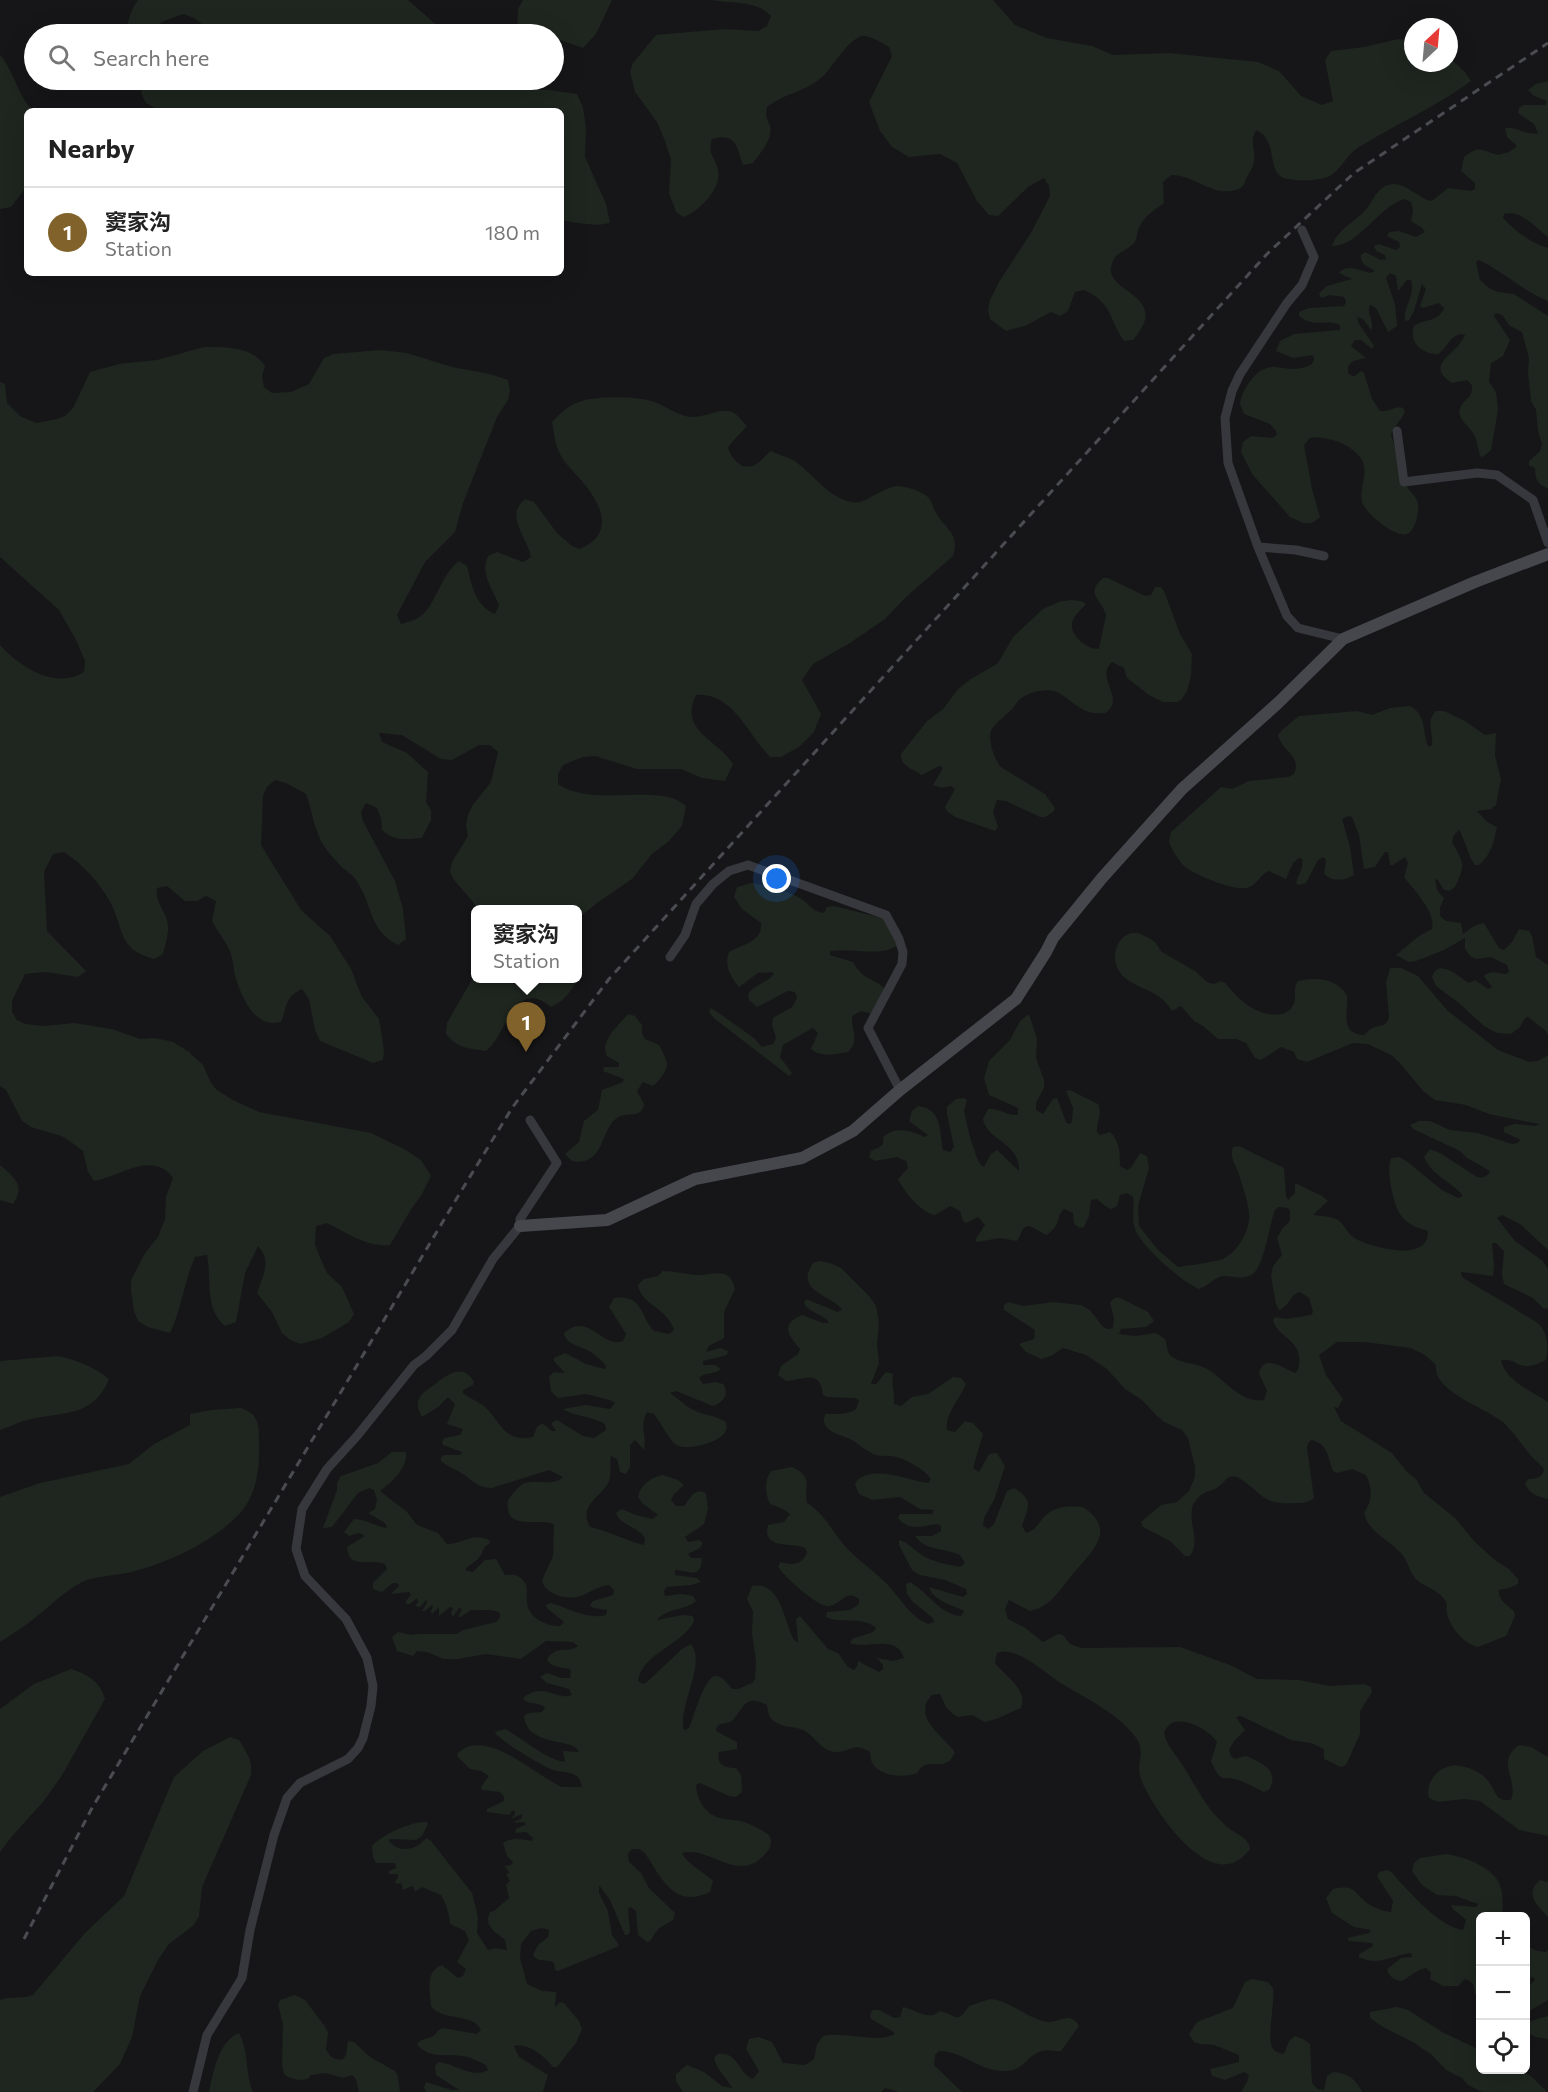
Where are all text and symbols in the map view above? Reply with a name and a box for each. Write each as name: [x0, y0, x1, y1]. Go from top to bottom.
north arrow: [1404, 18, 1458, 72]
search box: [24, 24, 564, 90]
icon: search: [45, 41, 78, 74]
text: Search here: [93, 44, 209, 71]
text: Nearby: [48, 132, 135, 163]
text: 窦家沟: [105, 208, 171, 235]
text: 1: [63, 220, 72, 244]
text: 180 m: [485, 220, 540, 244]
text: Station: [105, 236, 172, 260]
your location: [762, 864, 791, 893]
popup: [471, 905, 582, 983]
text: 窦家沟: [493, 920, 559, 947]
text: Station: [493, 948, 560, 972]
pin: 1: [506, 1002, 546, 1052]
map controls: [1476, 1912, 1530, 2074]
button: +: [1476, 1912, 1530, 1966]
button: −: [1476, 1966, 1530, 2020]
button: locate: [1476, 2020, 1530, 2074]

